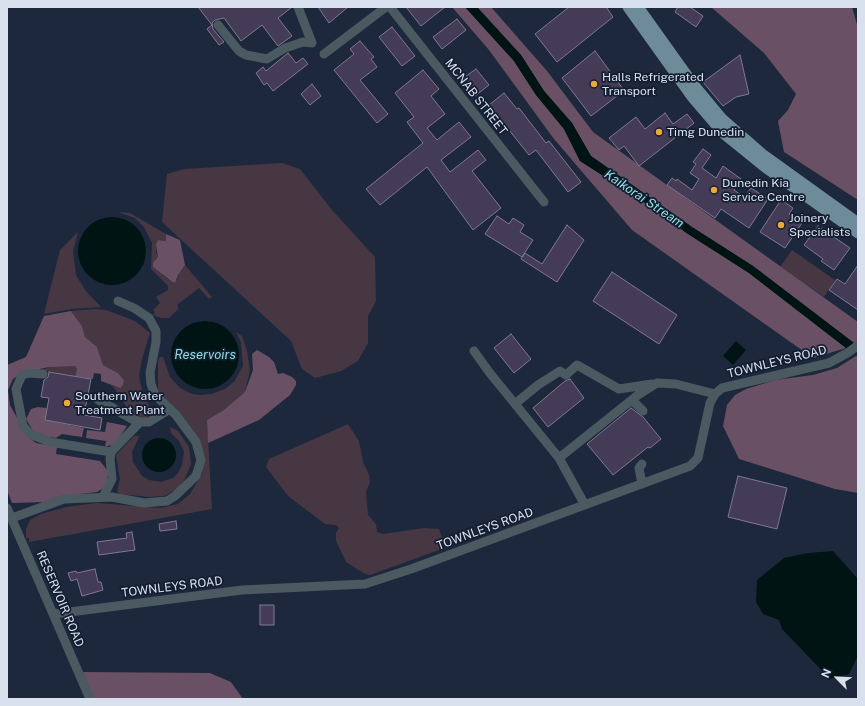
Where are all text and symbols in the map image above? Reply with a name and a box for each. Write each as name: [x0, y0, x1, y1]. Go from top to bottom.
street label: MCNAB STREET: [442, 56, 510, 138]
place label: Halls Refrigerated Transport: [602, 70, 704, 98]
marker: Halls Refrigerated Transport: [589, 79, 599, 89]
place label: Timg Dunedin: [667, 125, 744, 139]
marker: Timg Dunedin: [654, 127, 664, 137]
water label: Kaikorai Stream: [601, 167, 687, 231]
place label: Dunedin Kia Service Centre: [722, 176, 805, 204]
marker: Dunedin Kia Service Centre: [709, 185, 719, 195]
place label: Joinery Specialists: [789, 211, 850, 239]
marker: Joinery Specialists: [776, 220, 786, 230]
street label: TOWNLEYS ROAD: [726, 343, 828, 381]
water label: Reservoirs: [174, 347, 236, 363]
place label: Southern Water Treatment Plant: [75, 389, 165, 417]
marker: Southern Water Treatment Plant: [62, 398, 72, 408]
street label: TOWNLEYS ROAD: [435, 505, 535, 553]
street label: RESERVOIR ROAD: [33, 549, 87, 649]
street label: TOWNLEYS ROAD: [121, 574, 223, 600]
north arrow: [817, 658, 857, 698]
text: N: [819, 667, 833, 679]

